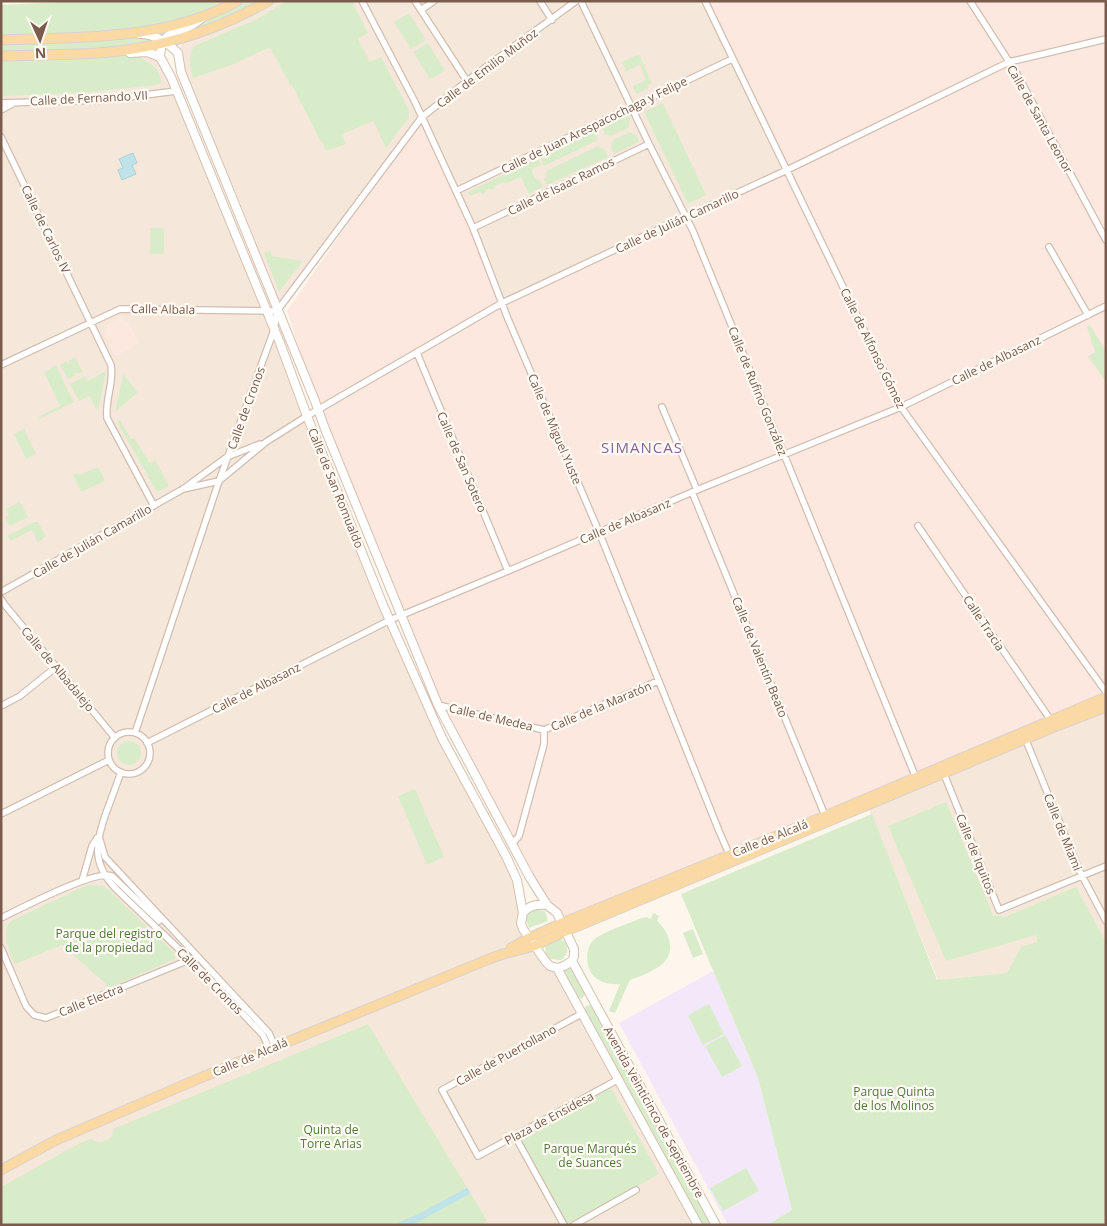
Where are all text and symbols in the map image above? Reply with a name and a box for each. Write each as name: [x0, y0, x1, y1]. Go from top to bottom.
north arrow: [15, 15, 65, 65]
street label: Calle de Emilio Muñoz: [433, 24, 541, 112]
text: N: [35, 44, 47, 63]
street label: Calle de Santa Leonor: [1003, 62, 1077, 176]
street label: Calle de Juan Arespacochaga y Felipe: [498, 72, 690, 178]
street label: Calle de Fernando VII: [30, 86, 148, 110]
street label: Calle de Isaac Ramos: [505, 153, 617, 219]
street label: Calle de Carlos IV: [17, 182, 75, 277]
street label: Calle de Julián Camarillo: [613, 185, 741, 257]
street label: Calle de Alfonso Gómez: [836, 285, 910, 411]
street label: Calle Albala: [131, 300, 195, 318]
street label: Calle de Rufino González: [724, 324, 792, 458]
street label: Calle de Albasanz: [949, 331, 1044, 389]
street label: Calle de Cronos: [223, 364, 269, 452]
street label: Calle de Miguel Yuste: [524, 371, 586, 487]
street label: Calle de San Sotero: [433, 409, 491, 515]
street label: Calle de San Romualdo: [304, 425, 368, 551]
district label: SIMANCAS: [601, 437, 683, 457]
street label: Calle de Albasanz: [577, 494, 673, 548]
street label: Calle de Julián Camarillo: [30, 500, 154, 582]
street label: Calle Tracia: [959, 592, 1009, 654]
street label: Calle de Valentín Beato: [728, 594, 792, 720]
street label: Calle de Albadalejo: [17, 623, 99, 715]
street label: Calle de Albasanz: [209, 658, 304, 718]
street label: Calle de la Maratón: [548, 677, 654, 735]
street label: Calle de Medea: [447, 699, 535, 735]
street label: Calle de Miami: [1040, 791, 1086, 873]
street label: Calle de Iquitos: [952, 811, 1000, 897]
street label: Calle de Alcalá: [730, 815, 810, 861]
park label: Parque del registro de la propiedad: [56, 925, 162, 956]
street label: Calle de Cronos: [173, 944, 247, 1018]
street label: Calle Electra: [56, 979, 126, 1021]
street label: Calle de Puertollano: [453, 1020, 559, 1090]
street label: Avenida Veinticinco de Septiembre: [600, 1023, 709, 1201]
street label: Calle de Alcalá: [210, 1034, 290, 1080]
park label: Parque Quinta de los Molinos: [853, 1083, 935, 1114]
street label: Plaza de Ensidesa: [501, 1087, 597, 1149]
park label: Quinta de Torre Arias: [300, 1121, 362, 1152]
park label: Parque Marqués de Suances: [544, 1140, 637, 1171]

